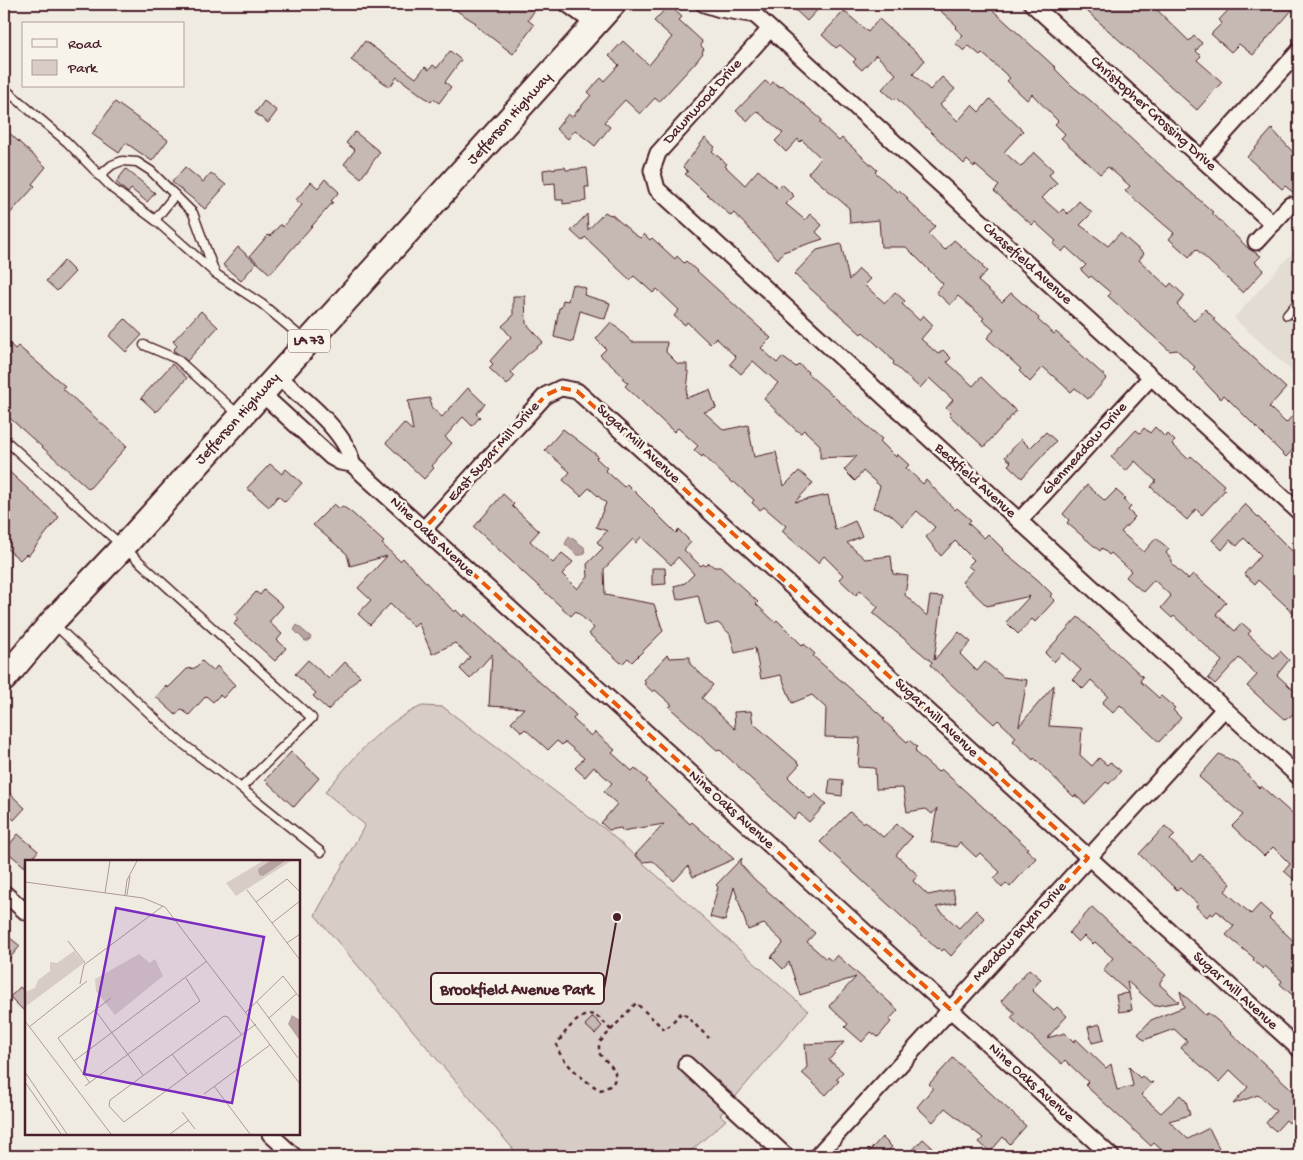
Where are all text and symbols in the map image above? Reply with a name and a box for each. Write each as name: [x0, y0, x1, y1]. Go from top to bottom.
legend: [22, 22, 185, 88]
text: Road: [68, 36, 102, 54]
street label: Christopher Crossing Drive: [1086, 53, 1220, 176]
street label: Dawnwood Drive: [659, 55, 746, 149]
text: Park: [67, 60, 98, 78]
street label: Jefferson Highway: [464, 69, 556, 169]
street label: Chasefield Avenue: [979, 219, 1076, 309]
road number: LA 73: [288, 330, 330, 352]
street label: Jefferson Highway: [192, 369, 284, 469]
street label: East Sugar Mill Drive: [444, 398, 544, 506]
street label: Glenmeadow Drive: [1039, 399, 1132, 499]
street label: Sugar Mill Avenue: [592, 400, 684, 488]
street label: Beckfield Avenue: [930, 439, 1020, 522]
street label: Nine Oaks Avenue: [386, 493, 478, 581]
street label: Sugar Mill Avenue: [890, 674, 982, 762]
street label: Nine Oaks Avenue: [684, 767, 778, 854]
inset map: [25, 860, 300, 1135]
street label: Meadow Bryan Drive: [969, 878, 1071, 986]
street label: Sugar Mill Avenue: [1189, 948, 1282, 1034]
callout: Brookfield Avenue Park: [431, 973, 604, 1004]
text: Brookfield Avenue Park: [439, 981, 596, 1001]
street label: Nine Oaks Avenue: [984, 1040, 1078, 1127]

